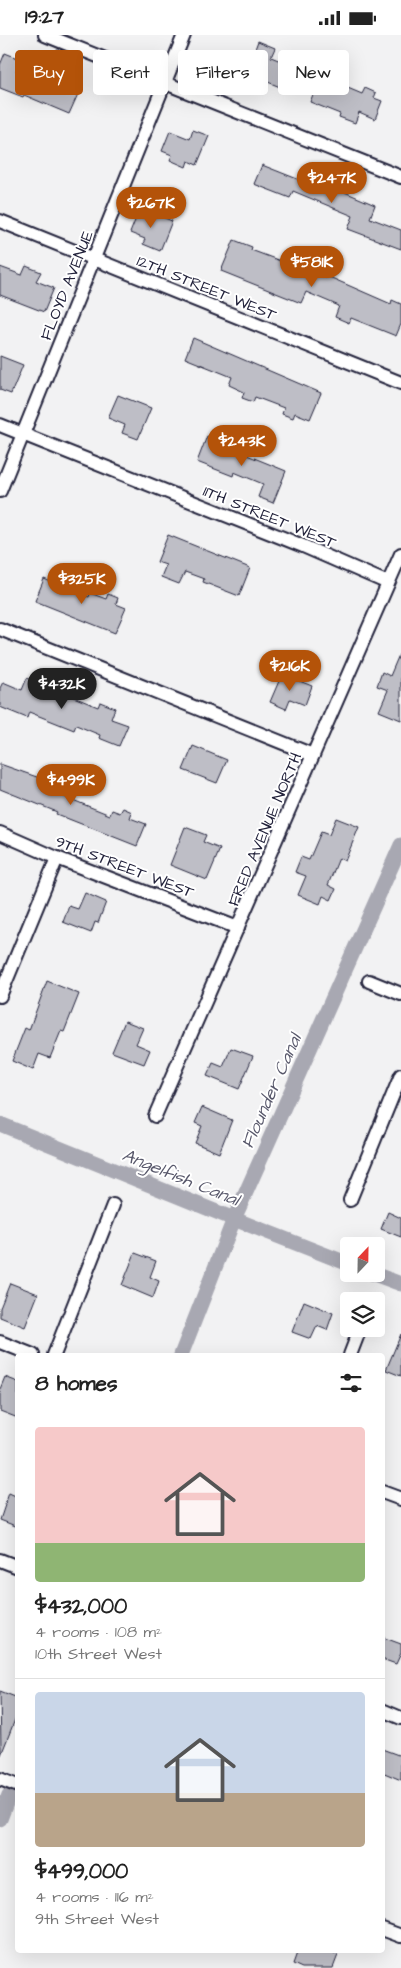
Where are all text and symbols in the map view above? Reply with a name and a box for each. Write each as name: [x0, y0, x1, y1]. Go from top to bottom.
text: 19:27: [25, 4, 64, 31]
chip: Buy: [15, 50, 83, 95]
chip: Rent: [93, 50, 168, 95]
chip: Filters: [178, 50, 268, 95]
chip: New: [278, 50, 349, 95]
pin: $247K: [297, 161, 367, 204]
text: $247K: [308, 167, 356, 189]
pin: $267K: [116, 187, 186, 229]
text: $267K: [127, 192, 175, 214]
street label: FLOYD AVENUE: [35, 227, 99, 343]
pin: $581K: [277, 245, 347, 288]
street label: 12TH STREET WEST: [133, 250, 280, 326]
text: $581K: [291, 251, 333, 273]
pin: $243K: [207, 425, 277, 467]
text: $243K: [219, 430, 265, 452]
street label: 11TH STREET WEST: [200, 480, 340, 554]
pin: $325K: [47, 563, 117, 605]
text: $325K: [58, 568, 106, 590]
pin: $216K: [255, 649, 325, 692]
text: $216K: [270, 655, 310, 677]
pin: $432K: [27, 667, 97, 710]
text: $432K: [39, 673, 85, 695]
street label: FRED AVENUE NORTH: [223, 749, 307, 910]
pin: $499K: [36, 763, 106, 806]
text: $499K: [47, 769, 95, 791]
street label: 9TH STREET WEST: [52, 830, 197, 904]
water label: Flounder Canal: [235, 1028, 309, 1152]
water label: Angelfish Canal: [118, 1143, 245, 1214]
north arrow: [340, 1237, 385, 1283]
map controls: [340, 1237, 385, 1337]
button: layers: [340, 1292, 385, 1337]
text: 8 homes: [35, 1369, 117, 1398]
icon: filters: [337, 1369, 365, 1397]
icon: home: [155, 1459, 245, 1549]
text: $432,000: [35, 1592, 127, 1621]
text: 4 rooms · 108 m²: [35, 1621, 162, 1643]
text: 10th Street West: [35, 1643, 162, 1665]
icon: home: [155, 1725, 245, 1815]
text: $499,000: [35, 1857, 128, 1886]
text: 4 rooms · 116 m²: [35, 1886, 154, 1908]
text: 9th Street West: [35, 1908, 159, 1930]

